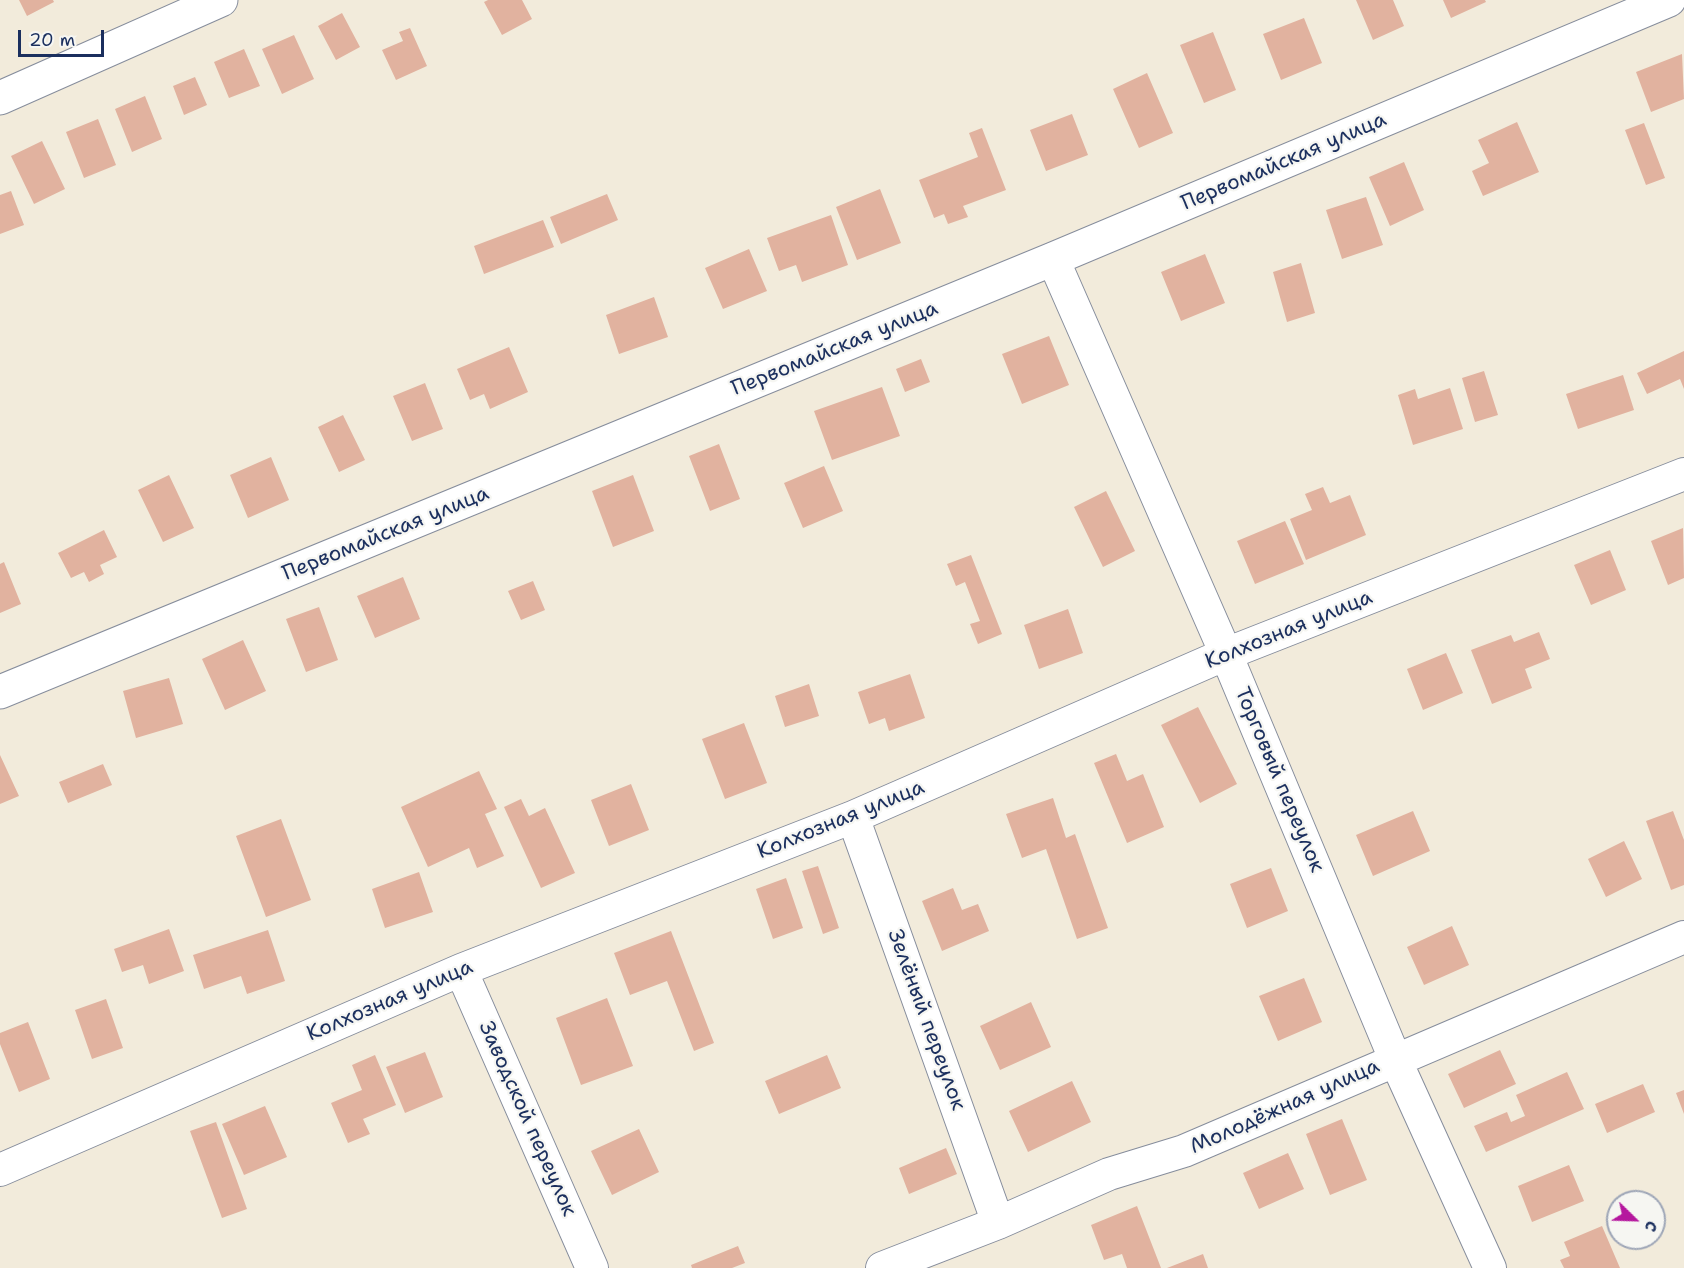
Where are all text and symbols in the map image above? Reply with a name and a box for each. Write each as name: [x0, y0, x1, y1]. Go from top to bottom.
scale bar: [21, 18, 106, 56]
text: 20 m: [29, 28, 75, 52]
street label: Первомайская улица: [1178, 107, 1390, 217]
street label: Первомайская улица: [728, 296, 942, 402]
street label: Первомайская улица: [279, 481, 493, 587]
street label: Колхозная улица: [1202, 585, 1376, 675]
street label: Торговый переулок: [1229, 684, 1329, 876]
street label: Колхозная улица: [754, 775, 928, 865]
street label: Зелёный переулок: [882, 926, 970, 1114]
street label: Колхозная улица: [303, 955, 477, 1047]
street label: Заводской переулок: [473, 1018, 581, 1220]
street label: Молодёжная улица: [1186, 1054, 1384, 1160]
north arrow: [1606, 1190, 1666, 1250]
text: С: [1640, 1218, 1663, 1235]

